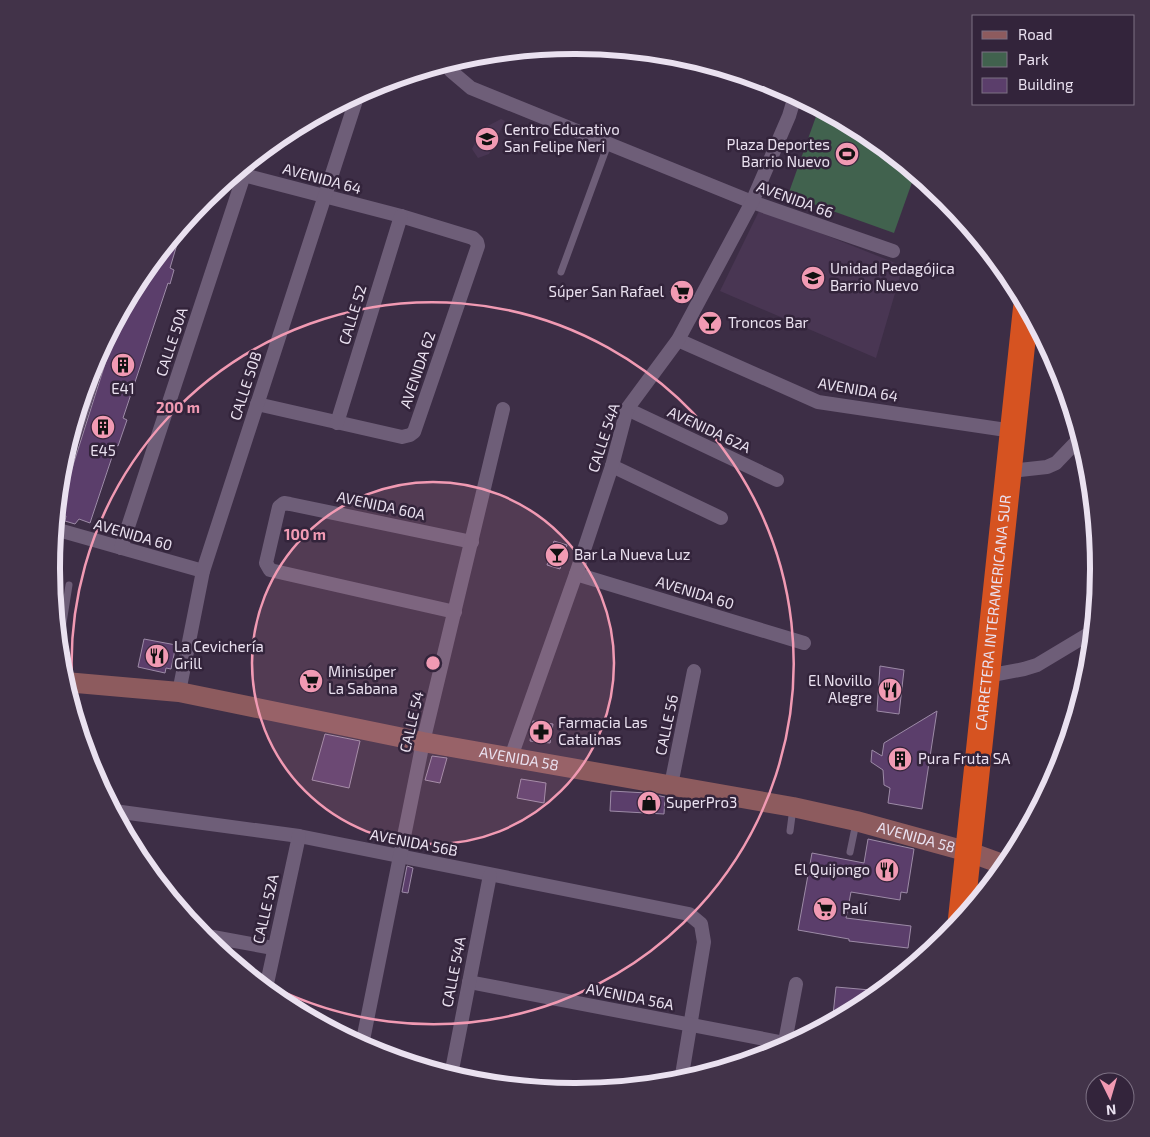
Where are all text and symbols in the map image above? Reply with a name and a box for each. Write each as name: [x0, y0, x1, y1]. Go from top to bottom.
legend: [972, 15, 1135, 105]
text: Road: [1018, 25, 1053, 43]
text: Park: [1018, 50, 1049, 68]
text: Building: [1018, 75, 1074, 93]
place label: Centro Educativo San Felipe Neri: [504, 120, 620, 155]
school or university icon: Centro Educativo San Felipe Neri: [474, 126, 500, 152]
place label: Plaza Deportes Barrio Nuevo: [727, 135, 830, 170]
sports icon: Plaza Deportes Barrio Nuevo: [834, 141, 860, 167]
street label: AVENIDA 64: [281, 159, 364, 197]
street label: AVENIDA 66: [755, 177, 836, 221]
place label: Unidad Pedagójica Barrio Nuevo: [830, 259, 955, 294]
school or university icon: Unidad Pedagójica Barrio Nuevo: [800, 265, 826, 291]
supermarket icon: Súper San Rafael: [669, 279, 695, 305]
place label: Súper San Rafael: [549, 282, 665, 300]
street label: CALLE 52: [334, 283, 370, 347]
street label: CALLE 50A: [151, 304, 191, 378]
bar icon: Troncos Bar: [697, 310, 723, 336]
place label: Troncos Bar: [728, 313, 809, 331]
street label: AVENIDA 62: [396, 329, 439, 410]
street label: CALLE 50B: [225, 349, 265, 422]
building icon: E41: [110, 352, 136, 378]
street label: AVENIDA 64: [817, 373, 900, 405]
place label: E41: [111, 379, 135, 397]
text: 200 m: [156, 398, 200, 416]
street label: CALLE 54A: [583, 400, 623, 475]
street label: AVENIDA 62A: [665, 402, 754, 456]
building icon: E45: [90, 414, 116, 440]
place label: E45: [90, 441, 116, 459]
street label: AVENIDA 60A: [335, 487, 428, 523]
street label: CARRETERA INTERAMERICANA SUR: [971, 494, 1014, 732]
street label: AVENIDA 60: [92, 514, 175, 554]
text: 100 m: [284, 525, 326, 543]
bar icon: Bar La Nueva Luz: [544, 542, 570, 568]
place label: Bar La Nueva Luz: [574, 545, 690, 563]
street label: AVENIDA 60: [654, 572, 737, 612]
place label: La Cevichería Grill: [174, 637, 264, 672]
restaurant icon: La Cevichería Grill: [144, 643, 170, 669]
centre of rings: [424, 654, 442, 672]
place label: Minisúper La Sabana: [328, 662, 398, 697]
supermarket icon: Minisúper La Sabana: [298, 668, 324, 694]
place label: El Novillo Alegre: [808, 671, 872, 706]
restaurant icon: El Novillo Alegre: [877, 677, 903, 703]
street label: CALLE 54: [395, 689, 427, 754]
street label: CALLE 56: [651, 693, 681, 757]
place label: Farmacia Las Catalinas: [558, 713, 648, 748]
pharmacy icon: Farmacia Las Catalinas: [528, 719, 554, 745]
street label: AVENIDA 58: [478, 742, 560, 774]
building icon: Pura Fruta SA: [887, 746, 913, 772]
place label: Pura Fruta SA: [918, 749, 1011, 767]
shop icon: SuperPro3: [636, 790, 662, 816]
place label: SuperPro3: [666, 793, 737, 811]
street label: AVENIDA 58: [875, 817, 957, 856]
street label: AVENIDA 56B: [369, 825, 460, 859]
restaurant icon: El Quijongo: [874, 857, 900, 883]
place label: El Quijongo: [794, 860, 870, 879]
street label: CALLE 52A: [248, 872, 282, 945]
supermarket icon: Palí: [812, 896, 838, 922]
place label: Palí: [842, 899, 868, 917]
street label: CALLE 54A: [437, 934, 469, 1009]
street label: AVENIDA 56A: [585, 979, 676, 1013]
north arrow: [1085, 1072, 1135, 1122]
text: N: [1105, 1102, 1117, 1119]

